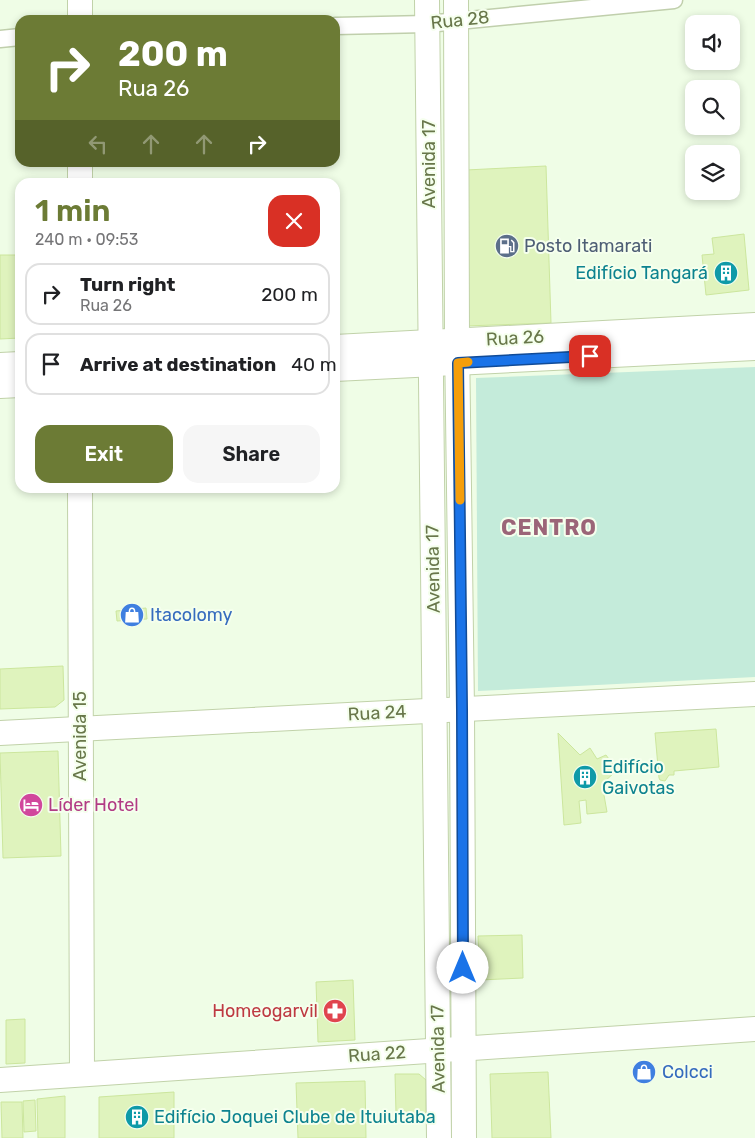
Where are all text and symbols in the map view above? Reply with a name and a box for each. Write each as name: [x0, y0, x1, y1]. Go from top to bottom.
street label: Rua 28: [430, 6, 490, 34]
map controls: [685, 15, 740, 200]
button: sound: [685, 15, 740, 70]
text: 200 m: [118, 33, 228, 75]
icon: right: [35, 35, 100, 100]
text: Rua 26: [118, 75, 189, 102]
button: search: [685, 80, 740, 135]
street label: Avenida 17: [418, 120, 440, 208]
icon: left: [84, 130, 112, 158]
icon: ahead: [137, 130, 165, 158]
icon: ahead: [190, 130, 218, 158]
icon: right: [243, 130, 271, 158]
button: layers: [685, 145, 740, 200]
text: 1 min: [35, 193, 110, 229]
button: close: [268, 195, 320, 247]
text: 240 m · 09:53: [35, 230, 138, 249]
fuel station icon: Posto Itamarati: [494, 233, 520, 259]
place label: Posto Itamarati: [524, 235, 652, 257]
building icon: Edifício Tangará: [713, 260, 739, 286]
place label: Edifício Tangará: [575, 262, 708, 284]
text: Turn right: [80, 273, 175, 296]
icon: right: [37, 280, 65, 308]
text: 200 m: [261, 283, 318, 306]
text: Rua 26: [80, 296, 132, 315]
street label: Rua 26: [485, 325, 545, 351]
pin: [569, 335, 611, 377]
icon: arrive: [576, 342, 604, 370]
icon: arrive: [37, 350, 65, 378]
text: Arrive at destination: [80, 353, 276, 376]
text: 40 m: [291, 353, 337, 376]
button: Exit: [35, 425, 173, 483]
button: Share: [183, 425, 320, 483]
district label: CENTRO: [501, 514, 597, 541]
street label: Avenida 17: [421, 525, 445, 613]
shop icon: Itacolomy: [119, 602, 145, 628]
place label: Itacolomy: [150, 604, 233, 626]
street label: Avenida 15: [69, 691, 91, 781]
street label: Rua 24: [347, 700, 407, 726]
place label: Edifício Gaivotas: [602, 756, 675, 799]
building icon: Edifício Gaivotas: [572, 764, 598, 790]
hotel icon: Líder Hotel: [18, 792, 44, 818]
place label: Líder Hotel: [48, 794, 139, 816]
position arrow: [436, 941, 488, 993]
pharmacy icon: Homeogarvil: [322, 998, 348, 1024]
place label: Homeogarvil: [212, 1000, 318, 1022]
street label: Avenida 17: [426, 1005, 450, 1093]
street label: Rua 22: [347, 1041, 407, 1067]
shop icon: Colcci: [631, 1059, 657, 1085]
place label: Colcci: [662, 1061, 713, 1083]
building icon: Edifício Joquei Clube de Ituiutaba: [124, 1104, 150, 1130]
place label: Edifício Joquei Clube de Ituiutaba: [154, 1106, 436, 1128]

